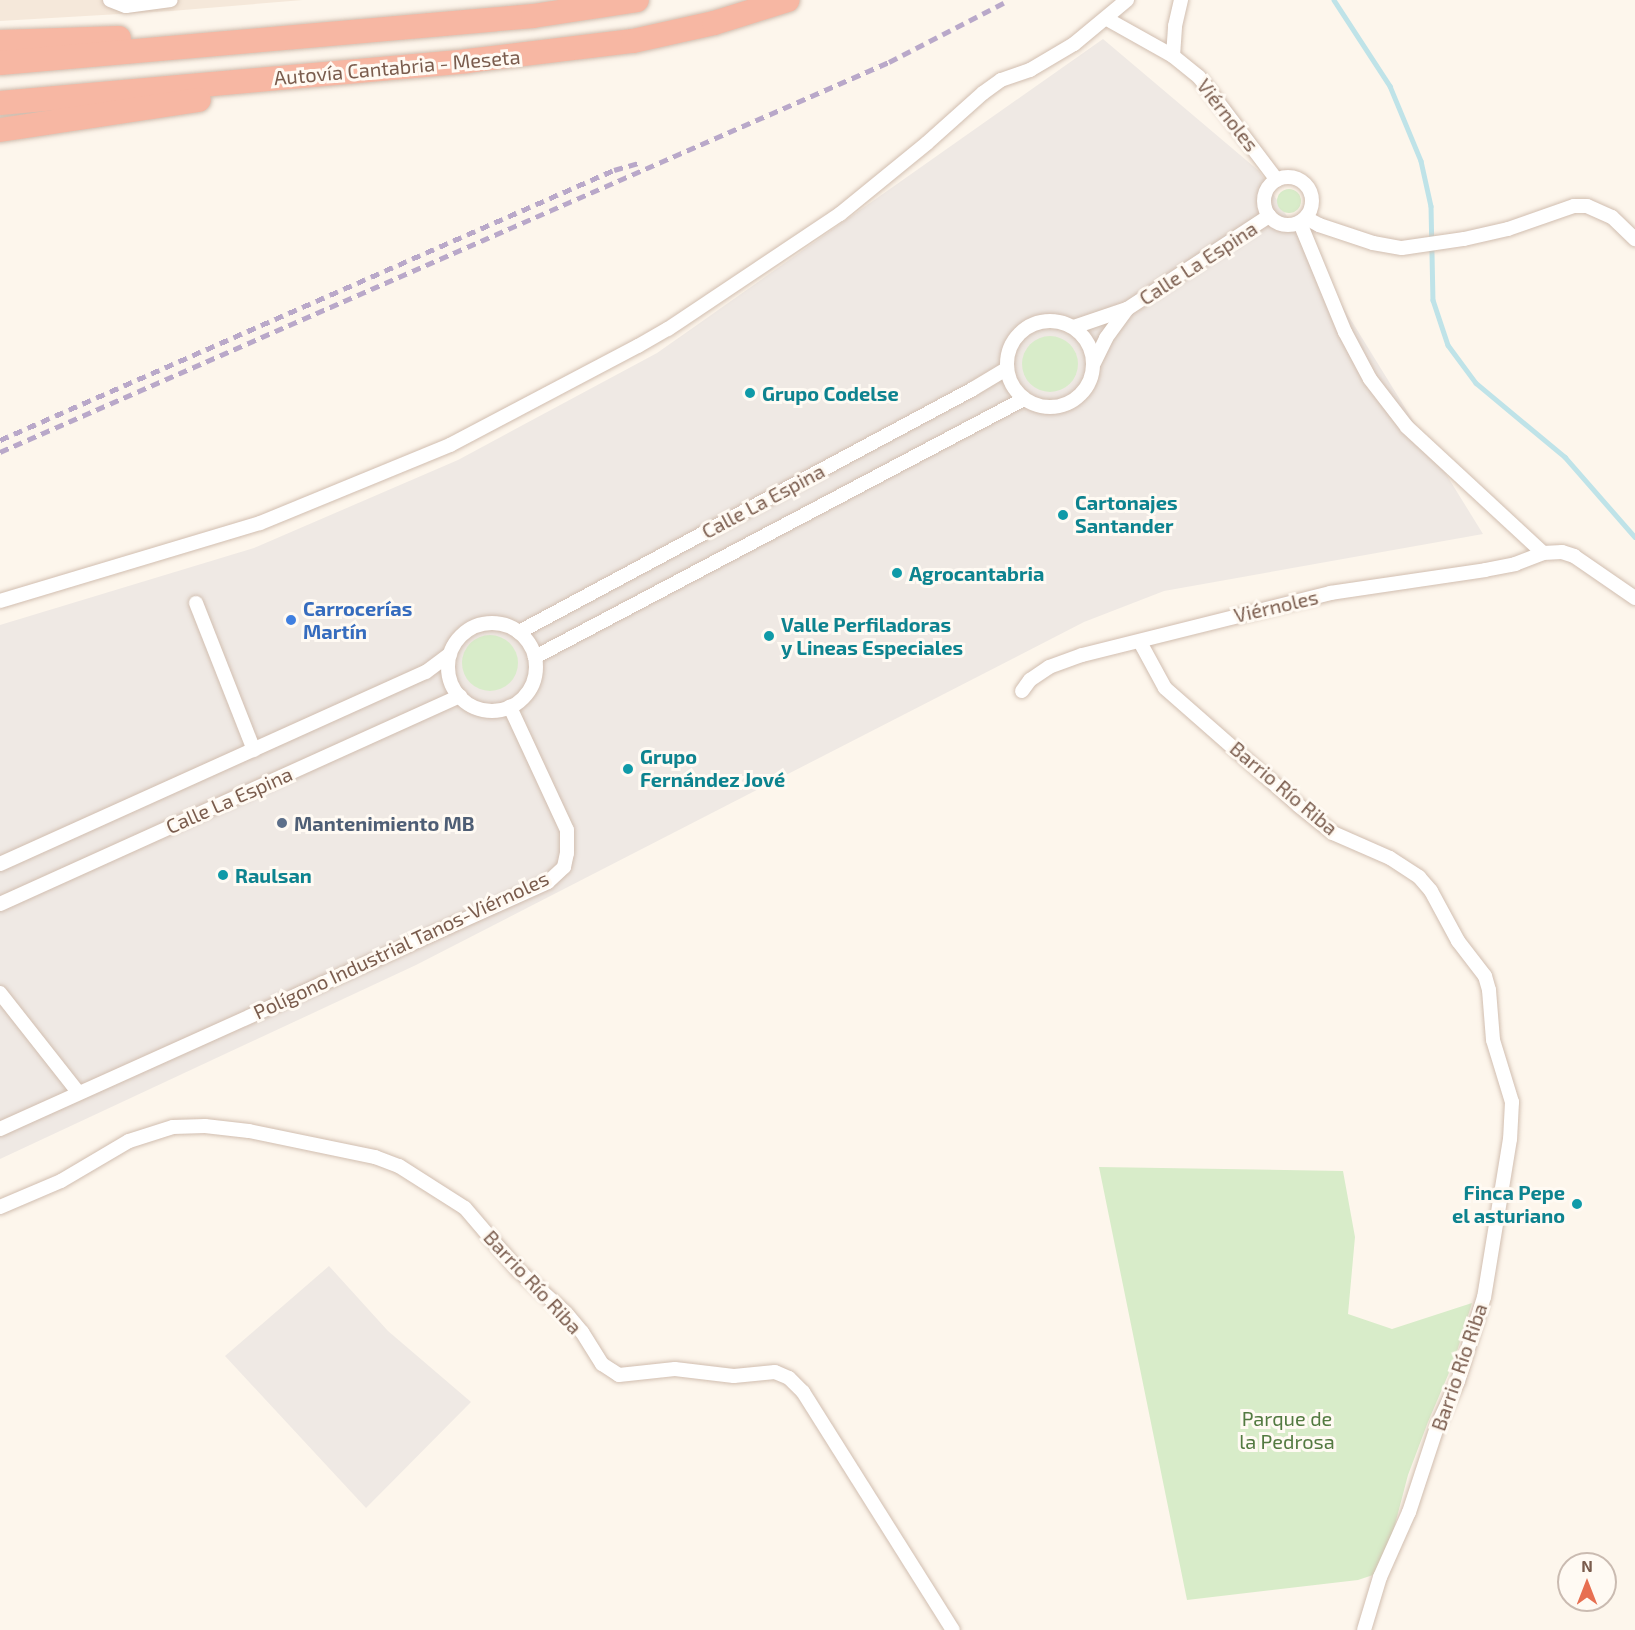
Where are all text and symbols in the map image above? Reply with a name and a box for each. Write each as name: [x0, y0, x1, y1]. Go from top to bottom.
street label: Autovía Cantabria - Meseta: [273, 44, 521, 90]
street label: Viérnoles: [1192, 74, 1264, 156]
street label: Calle La Espina: [1135, 216, 1261, 310]
place label: Grupo Codelse: [762, 381, 899, 405]
marker: Grupo Codelse: [743, 386, 757, 400]
street label: Calle La Espina: [697, 459, 829, 543]
place label: Cartonajes Santander: [1075, 491, 1178, 538]
marker: Cartonajes Santander: [1056, 508, 1070, 522]
place label: Agrocantabria: [909, 561, 1044, 585]
marker: Agrocantabria: [890, 566, 904, 580]
street label: Viérnoles: [1232, 585, 1320, 627]
place label: Carrocerías Martín: [303, 596, 412, 643]
place label: Valle Perfiladoras y Lineas Especiales: [781, 612, 964, 659]
marker: Carrocerías Martín: [284, 613, 298, 627]
marker: Valle Perfiladoras y Lineas Especiales: [762, 629, 776, 643]
street label: Barrio Río Riba: [1225, 736, 1343, 840]
place label: Grupo Fernández Jové: [640, 745, 786, 792]
street label: Calle La Espina: [162, 761, 296, 839]
marker: Grupo Fernández Jové: [621, 762, 635, 776]
place label: Mantenimiento MB: [294, 811, 475, 835]
marker: Mantenimiento MB: [275, 816, 289, 830]
place label: Raulsan: [235, 863, 312, 887]
street label: Polígono Industrial Tanos-Viérnoles: [249, 866, 553, 1024]
marker: Raulsan: [216, 868, 230, 882]
place label: Finca Pepe el asturiano: [1451, 1180, 1565, 1227]
marker: Finca Pepe el asturiano: [1570, 1197, 1584, 1211]
street label: Barrio Río Riba: [479, 1225, 587, 1339]
street label: Barrio Río Riba: [1426, 1300, 1492, 1434]
park label: Parque de la Pedrosa: [1239, 1406, 1335, 1453]
north arrow: [1557, 1552, 1617, 1612]
text: N: [1581, 1556, 1593, 1575]

